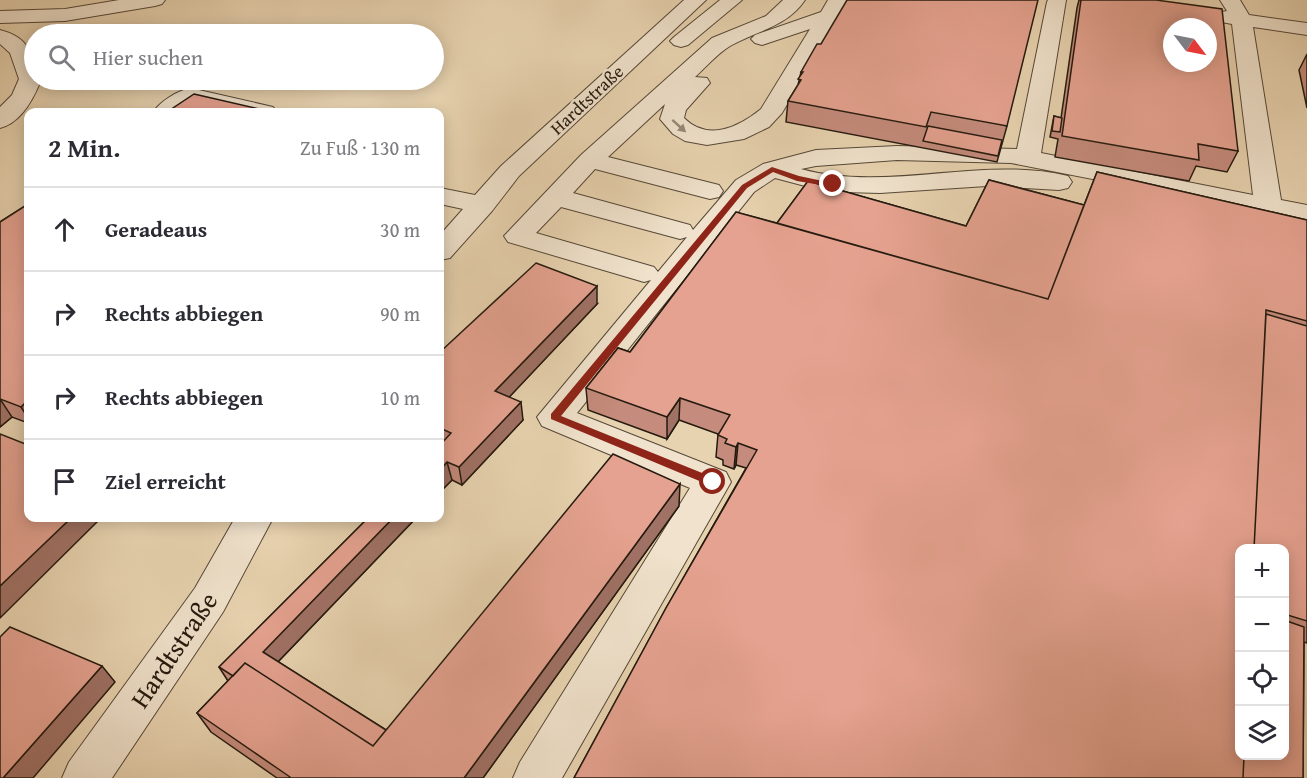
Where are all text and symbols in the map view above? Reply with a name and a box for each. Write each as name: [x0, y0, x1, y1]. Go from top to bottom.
north arrow: [1163, 18, 1217, 72]
search box: [24, 24, 444, 90]
icon: search: [45, 41, 78, 74]
text: Hier suchen: [93, 41, 203, 73]
street label: Hardtstraße: [544, 58, 629, 141]
one-way arrow: [672, 119, 687, 132]
text: 2 Min.: [48, 128, 120, 167]
text: Zu Fuß · 130 m: [300, 133, 420, 162]
route end: [819, 170, 845, 196]
icon: ahead: [48, 213, 81, 246]
text: Geradeaus: [105, 213, 207, 245]
text: 30 m: [380, 215, 420, 244]
icon: right: [48, 297, 81, 330]
text: Rechts abbiegen: [105, 297, 263, 329]
text: 90 m: [380, 299, 420, 328]
icon: right: [48, 381, 81, 414]
text: Rechts abbiegen: [105, 381, 263, 413]
text: 10 m: [380, 383, 420, 412]
icon: arrive: [48, 465, 81, 498]
text: Ziel erreicht: [105, 465, 226, 497]
route start: [699, 468, 725, 494]
map controls: [1235, 544, 1289, 760]
button: +: [1235, 544, 1289, 598]
street label: Hardtstraße: [120, 584, 227, 716]
button: −: [1235, 598, 1289, 652]
button: locate: [1235, 652, 1289, 706]
button: layers: [1235, 706, 1289, 760]

